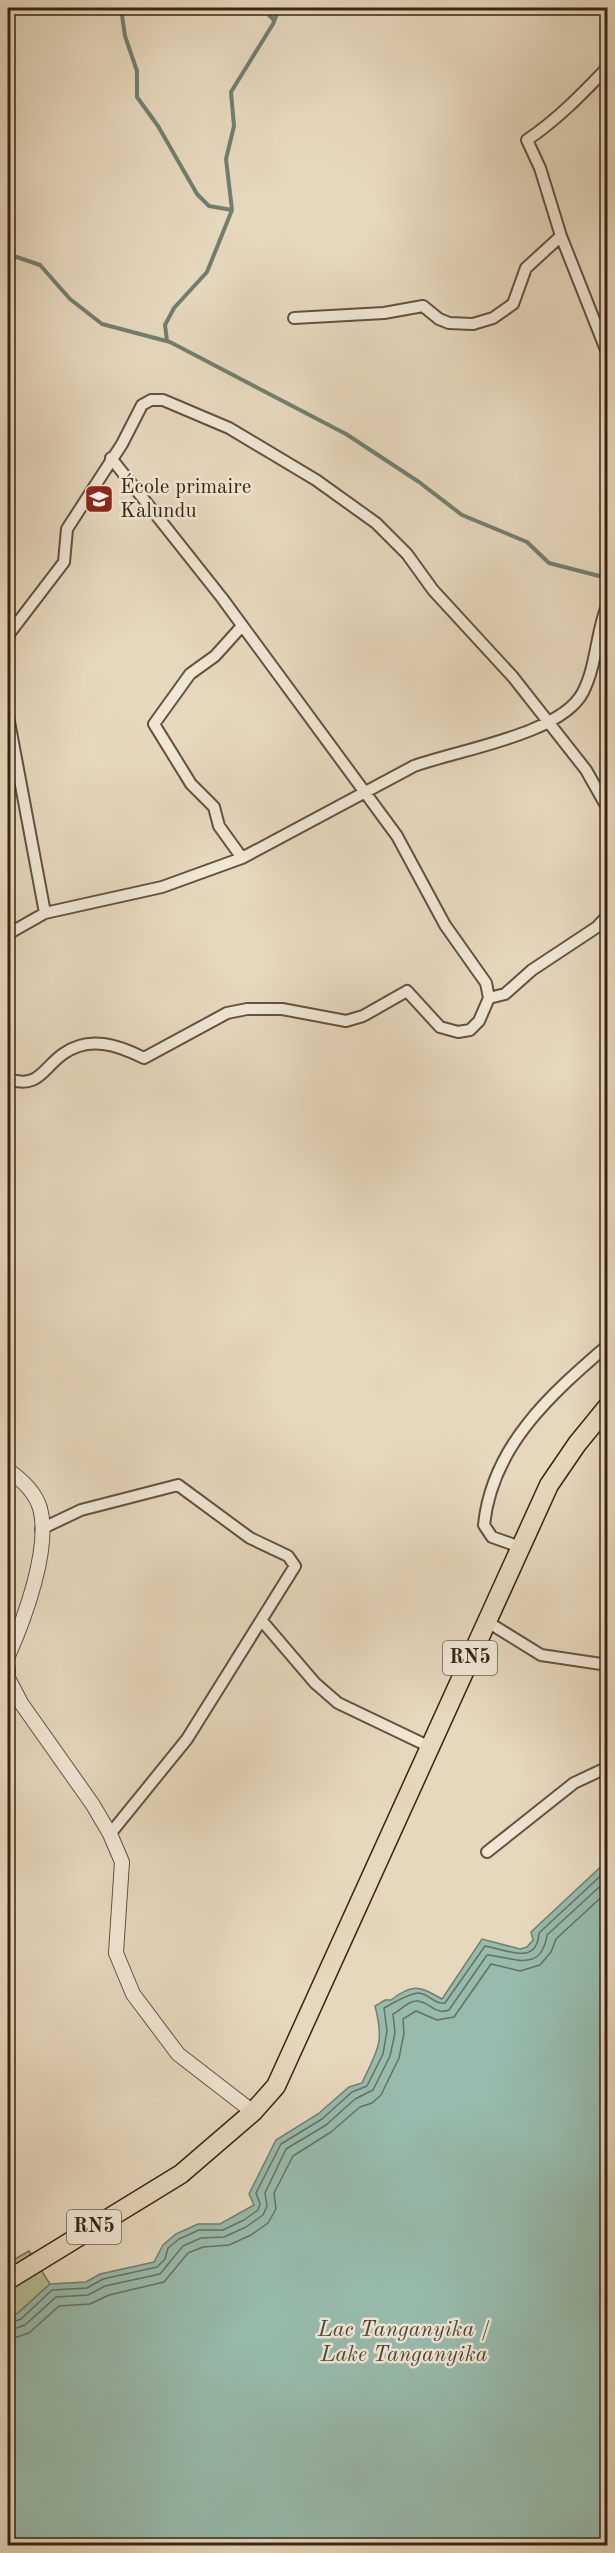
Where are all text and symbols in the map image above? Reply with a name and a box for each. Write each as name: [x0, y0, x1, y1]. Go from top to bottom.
place label: École primaire Kalundu: [120, 473, 251, 522]
school or university icon: École primaire Kalundu: [83, 483, 115, 515]
road number: RN5: [443, 1641, 497, 1675]
road number: RN5: [67, 2210, 121, 2244]
water label: Lac Tanganyika / Lake Tanganyika: [317, 2319, 490, 2366]

